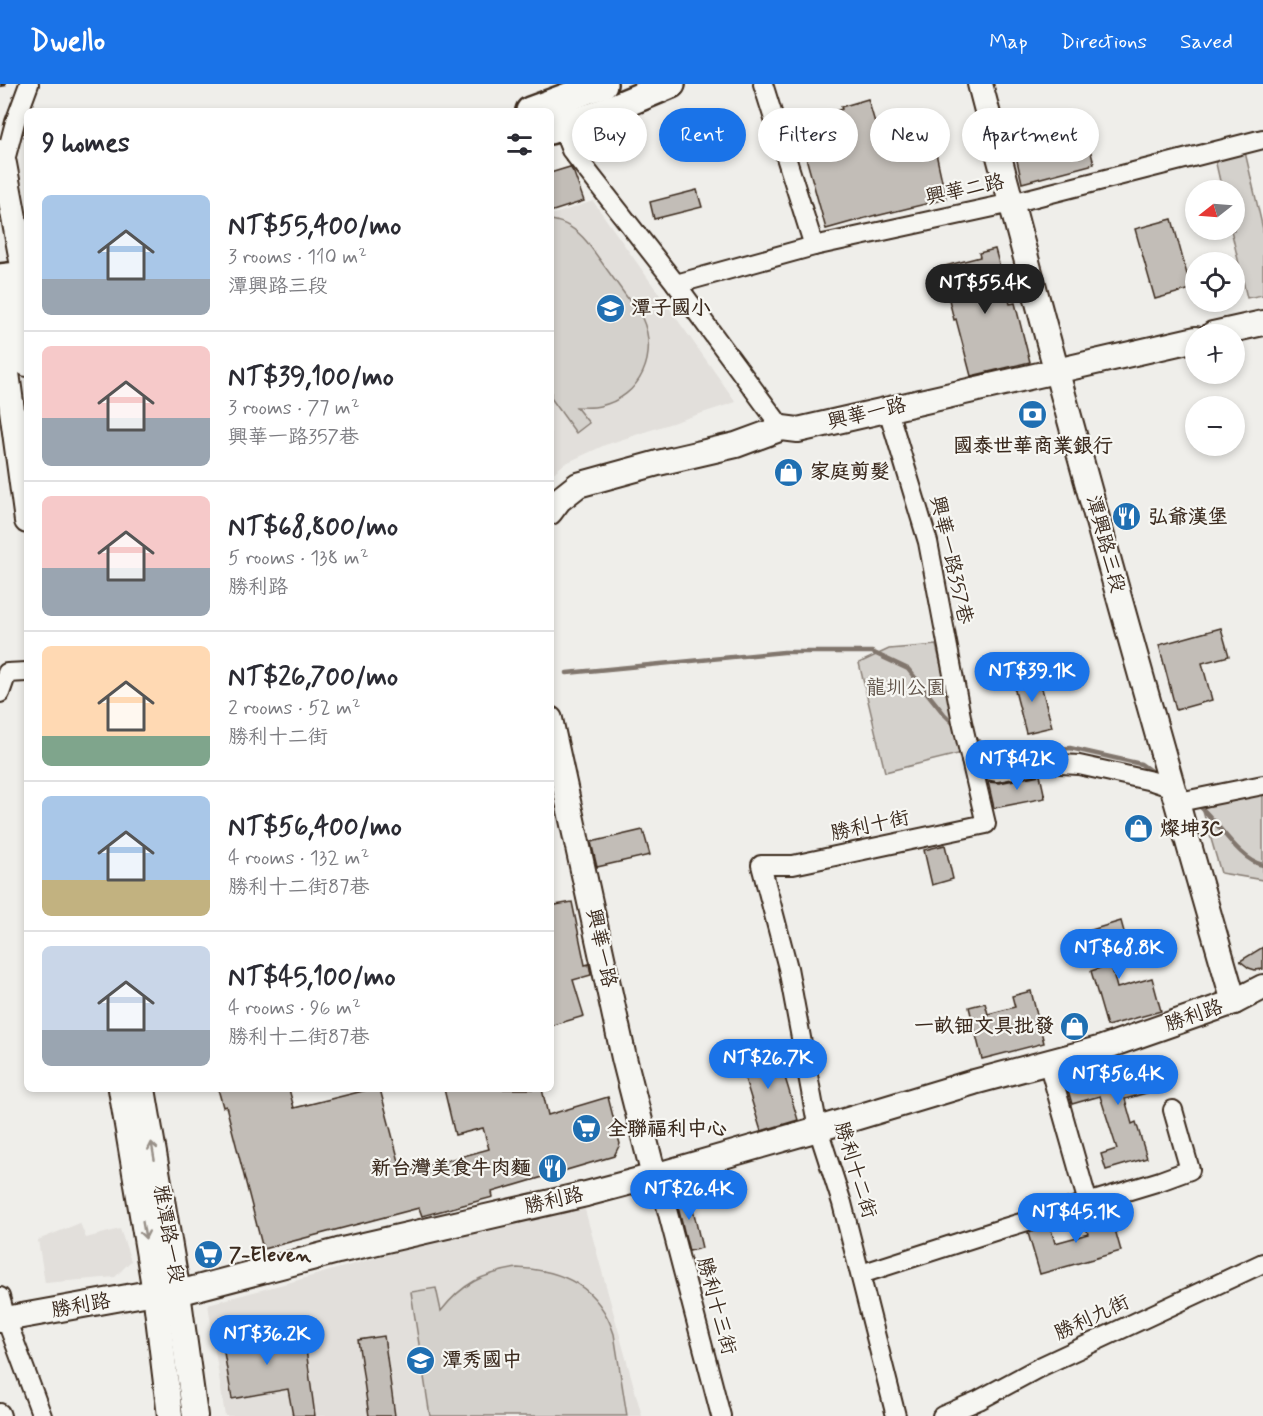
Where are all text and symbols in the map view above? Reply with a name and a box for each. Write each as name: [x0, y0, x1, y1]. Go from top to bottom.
text: Dwello: [30, 24, 105, 61]
text: Map: [989, 28, 1028, 56]
text: Directions: [1061, 28, 1147, 56]
text: Saved: [1180, 28, 1233, 56]
chip: Buy: [572, 108, 647, 162]
chip: Rent: [659, 108, 746, 162]
chip: Filters: [758, 108, 858, 162]
chip: New: [870, 108, 950, 162]
chip: Apartment: [962, 108, 1099, 162]
text: 9 homes: [42, 127, 130, 161]
icon: filters: [503, 128, 536, 161]
street label: 興華二路: [923, 168, 1008, 212]
north arrow: [1185, 180, 1245, 240]
map controls: [1185, 180, 1245, 456]
text: NT$55,400/mo: [228, 210, 401, 244]
icon: home: [90, 219, 162, 291]
text: 3 rooms · 110 m²: [228, 244, 367, 271]
button: locate: [1185, 252, 1245, 312]
pin: NT$55.4K: [923, 264, 1047, 315]
text: NT$55.4K: [939, 270, 1031, 297]
text: 潭興路三段: [228, 273, 328, 300]
school or university icon: 潭子國小: [594, 292, 626, 324]
place label: 潭子國小: [631, 295, 711, 322]
button: +: [1185, 324, 1245, 384]
text: NT$39,100/mo: [228, 361, 394, 395]
icon: home: [90, 370, 162, 442]
street label: 興華一路: [825, 392, 910, 436]
text: 3 rooms · 77 m²: [228, 395, 360, 422]
button: −: [1185, 396, 1245, 456]
bank icon: 國泰世華商業銀行: [1017, 399, 1049, 431]
text: 興華一路357巷: [228, 424, 359, 451]
place label: 國泰世華商業銀行: [953, 433, 1113, 460]
shop icon: 家庭剪髮: [773, 456, 805, 488]
place label: 家庭剪髮: [810, 459, 890, 486]
street label: 潭興路三段: [1079, 492, 1131, 596]
street label: 興華一路357巷: [923, 493, 979, 628]
restaurant icon: 弘爺漢堡: [1111, 501, 1143, 533]
place label: 弘爺漢堡: [1148, 504, 1228, 531]
text: NT$68,800/mo: [228, 511, 398, 545]
icon: home: [90, 520, 162, 592]
text: 5 rooms · 138 m²: [228, 545, 369, 572]
text: 勝利路: [228, 574, 288, 601]
pin: NT$39.1K: [970, 652, 1094, 703]
text: NT$39.1K: [989, 658, 1075, 685]
text: NT$26,700/mo: [228, 661, 398, 695]
icon: home: [90, 670, 162, 742]
park label: 龍圳公園: [866, 675, 946, 702]
text: 2 rooms · 52 m²: [228, 695, 361, 722]
text: 勝利十二街: [228, 724, 328, 751]
pin: NT$42K: [968, 740, 1066, 791]
text: NT$42K: [980, 746, 1055, 773]
street label: 勝利十街: [828, 804, 912, 848]
text: NT$56,400/mo: [228, 811, 402, 845]
shop icon: 燦坤3C: [1123, 813, 1155, 845]
place label: 燦坤3C: [1160, 816, 1224, 843]
icon: home: [90, 820, 162, 892]
text: 4 rooms · 132 m²: [228, 845, 369, 872]
text: 勝利十二街87巷: [228, 874, 369, 901]
street label: 興華一路: [579, 906, 623, 991]
pin: NT$68.8K: [1057, 929, 1181, 980]
text: NT$68.8K: [1074, 935, 1164, 962]
text: NT$45,100/mo: [228, 961, 396, 995]
icon: home: [90, 970, 162, 1042]
street label: 勝利路: [1161, 993, 1228, 1039]
text: 4 rooms · 96 m²: [228, 995, 361, 1022]
shop icon: 一畝钿文具批發: [1059, 1010, 1091, 1042]
place label: 一畝钿文具批發: [914, 1013, 1054, 1040]
text: 勝利十二街87巷: [228, 1024, 369, 1051]
pin: NT$26.7K: [706, 1039, 830, 1090]
text: NT$26.7K: [723, 1045, 813, 1072]
pin: NT$56.4K: [1056, 1055, 1180, 1106]
text: NT$56.4K: [1072, 1061, 1164, 1088]
supermarket icon: 全聯福利中心: [570, 1113, 602, 1145]
place label: 全聯福利中心: [607, 1116, 727, 1143]
street label: 勝利十二街: [827, 1118, 883, 1222]
one-way arrow: [148, 1141, 159, 1161]
restaurant icon: 新台灣美食牛肉麵: [536, 1152, 568, 1184]
place label: 新台灣美食牛肉麵: [371, 1155, 531, 1182]
pin: NT$26.4K: [627, 1170, 751, 1221]
text: NT$26.4K: [644, 1176, 734, 1203]
street label: 勝利路: [522, 1181, 587, 1221]
street label: 雅潭路一段: [146, 1182, 190, 1286]
pin: NT$45.1K: [1014, 1193, 1138, 1244]
text: NT$45.1K: [1032, 1199, 1120, 1226]
one-way arrow: [139, 1219, 150, 1239]
supermarket icon: 7-Eleven: [192, 1239, 224, 1271]
place label: 7-Eleven: [229, 1242, 312, 1269]
street label: 勝利十三街: [690, 1254, 742, 1358]
street label: 勝利路: [49, 1287, 114, 1325]
street label: 勝利九街: [1050, 1289, 1134, 1347]
pin: NT$36.2K: [205, 1315, 329, 1366]
text: NT$36.2K: [224, 1321, 310, 1348]
school or university icon: 潭秀國中: [405, 1344, 437, 1376]
place label: 潭秀國中: [442, 1347, 522, 1374]

